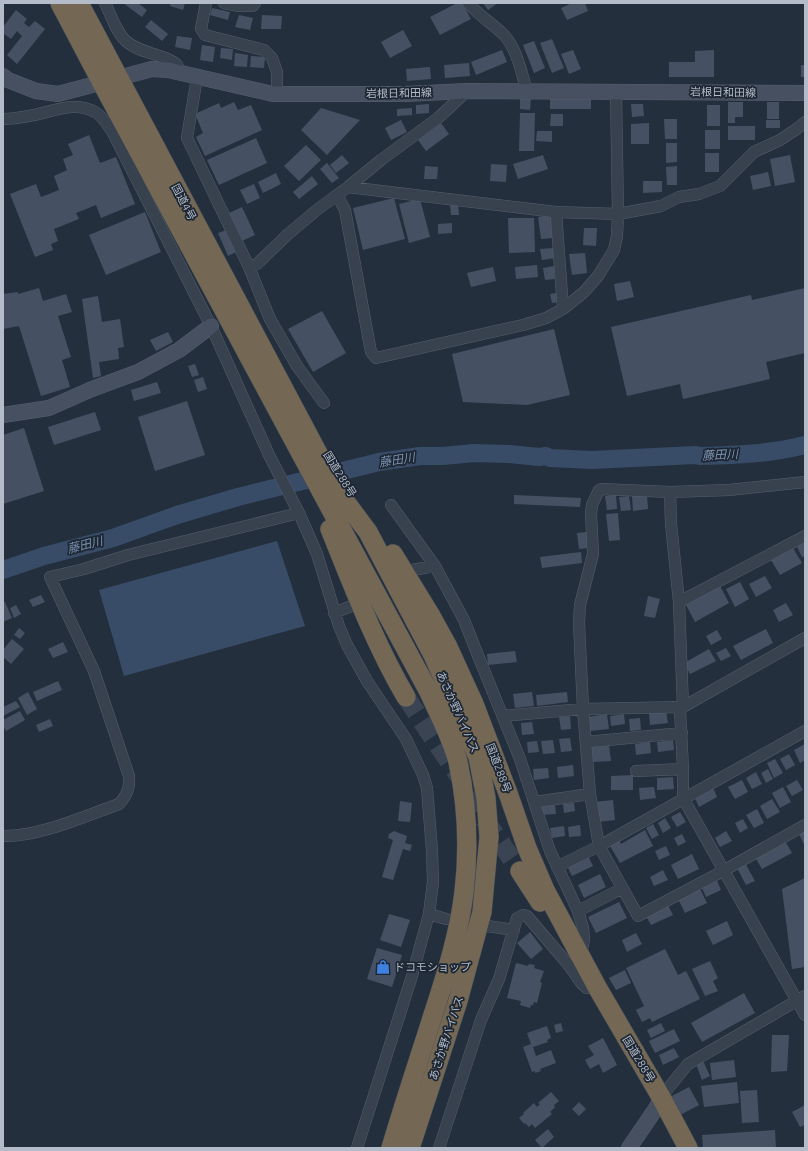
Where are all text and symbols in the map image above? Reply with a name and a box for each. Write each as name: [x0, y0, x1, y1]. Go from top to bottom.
street label: 岩根日和田線: [690, 85, 756, 99]
street label: 岩根日和田線: [366, 86, 432, 100]
street label: 国道4号: [169, 182, 199, 222]
water label: 藤田川: [702, 447, 740, 462]
street label: 国道288号: [321, 449, 359, 499]
water label: 藤田川: [378, 450, 418, 469]
water label: 藤田川: [66, 533, 106, 555]
street label: あさか野バイパス: [435, 669, 481, 755]
street label: 国道288号: [484, 742, 514, 794]
shop icon: ドコモショップ: [375, 959, 391, 975]
place label: ドコモショップ: [394, 961, 471, 973]
street label: あさか野バイパス: [427, 994, 465, 1082]
street label: 国道288号: [621, 1034, 657, 1084]

